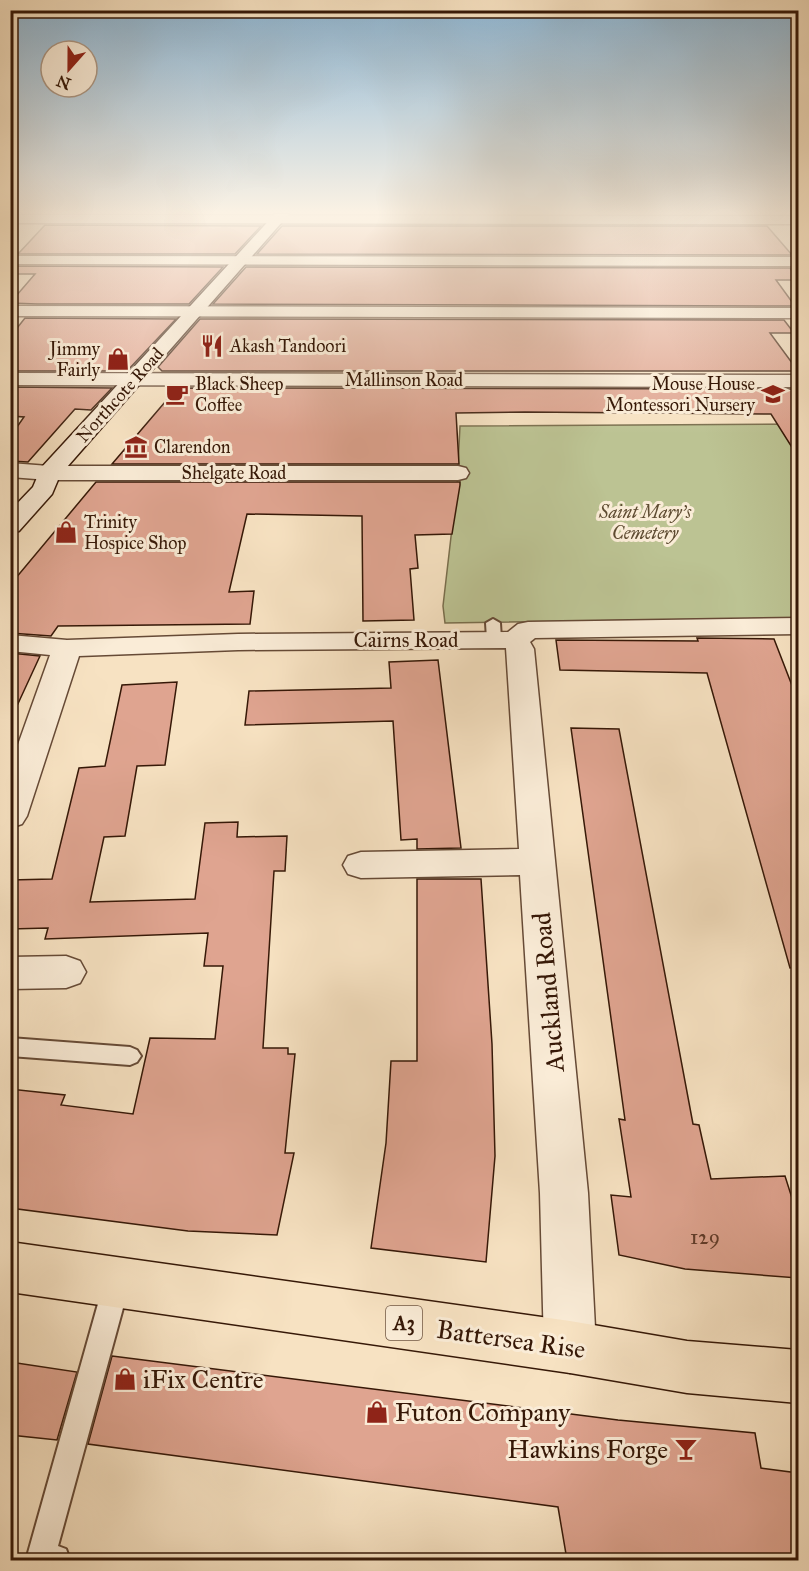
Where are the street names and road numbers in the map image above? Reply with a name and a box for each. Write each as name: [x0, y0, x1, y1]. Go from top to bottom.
street label: Northcote Road: [72, 343, 168, 447]
street label: Mallinson Road: [345, 369, 463, 391]
street label: Shelgate Road: [182, 462, 286, 485]
street label: Cairns Road: [353, 627, 459, 653]
street label: Auckland Road: [525, 911, 571, 1074]
road number: A3: [386, 1306, 422, 1340]
street label: Battersea Rise: [435, 1313, 588, 1365]

